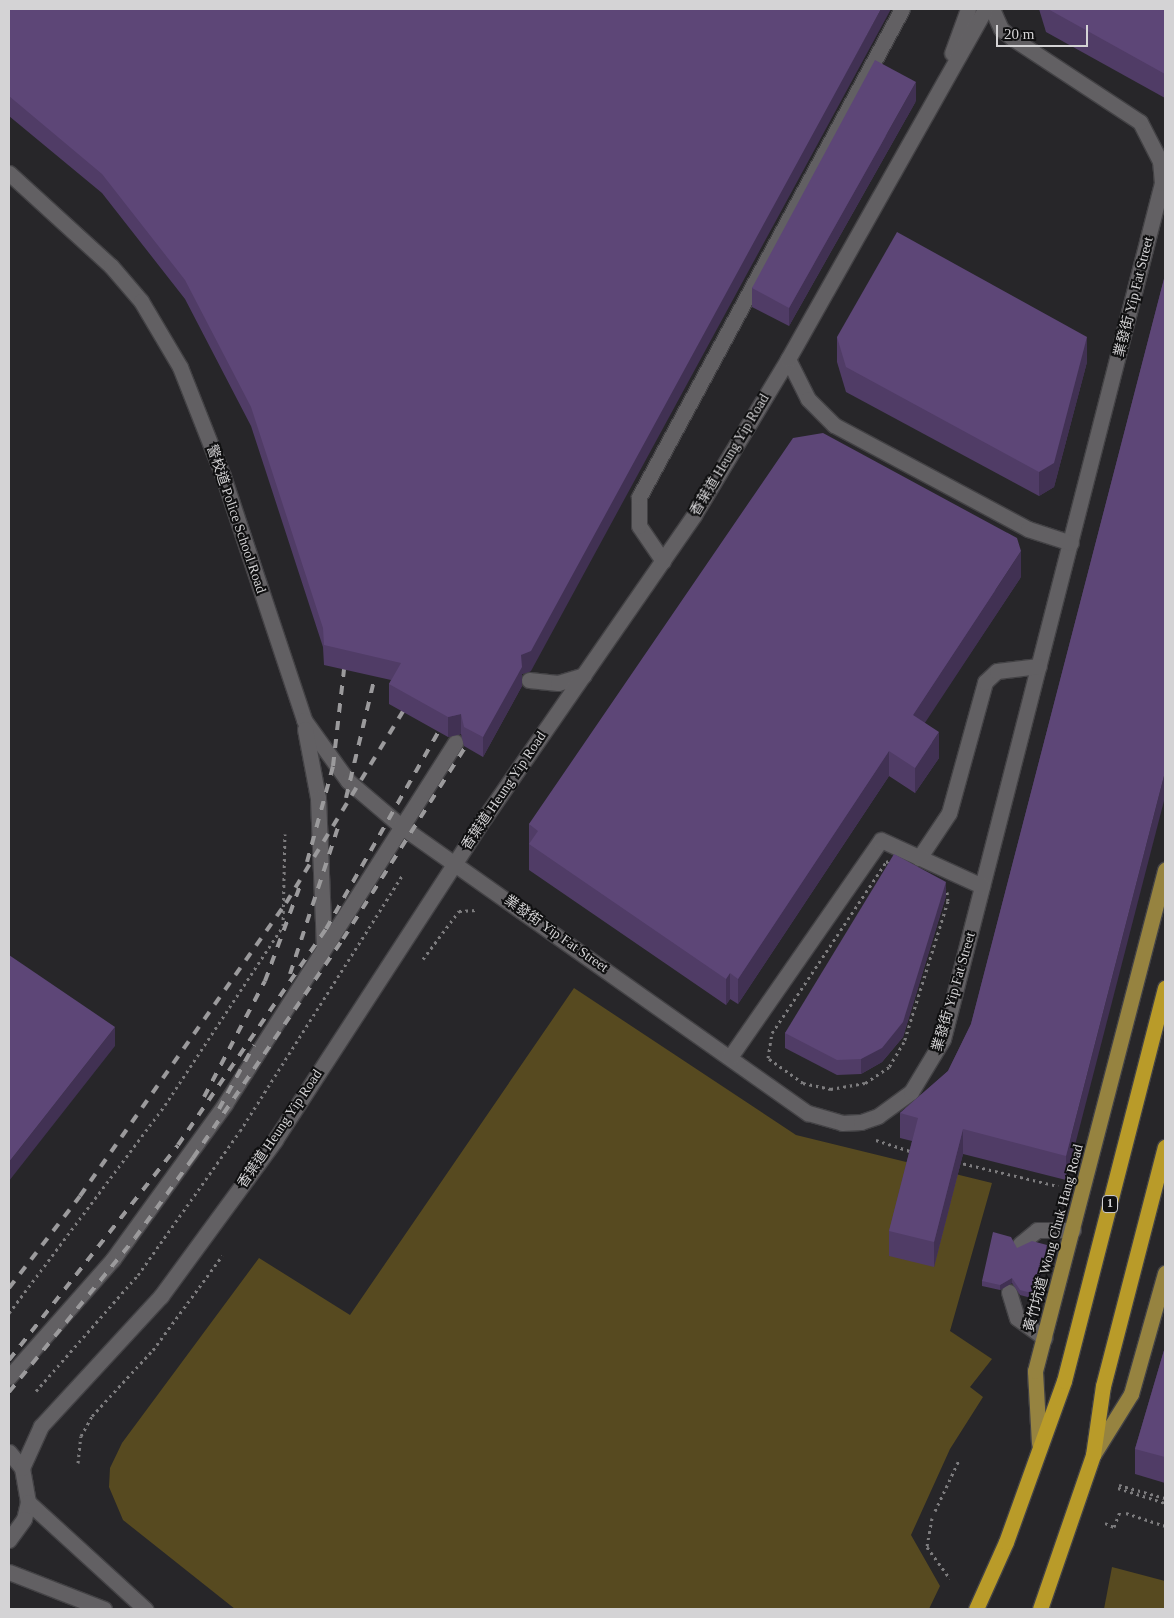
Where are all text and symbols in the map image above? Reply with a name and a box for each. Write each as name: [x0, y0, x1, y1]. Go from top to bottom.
scale bar: [999, 15, 1092, 47]
text: 20 m: [1004, 26, 1034, 42]
street label: 業發街 Yip Fat Street: [1111, 235, 1157, 359]
street label: 香葉道 Heung Yip Road: [687, 391, 773, 519]
street label: 警校道 Police School Road: [203, 443, 269, 595]
street label: 香葉道 Heung Yip Road: [458, 728, 550, 854]
street label: 業發街 Yip Fat Street: [501, 892, 611, 976]
street label: 業發街 Yip Fat Street: [929, 930, 979, 1054]
street label: 香葉道 Heung Yip Road: [234, 1066, 326, 1192]
street label: 黃竹坑道 Wong Chuk Hang Road: [1021, 1142, 1087, 1334]
road number: 1: [1101, 1194, 1119, 1214]

